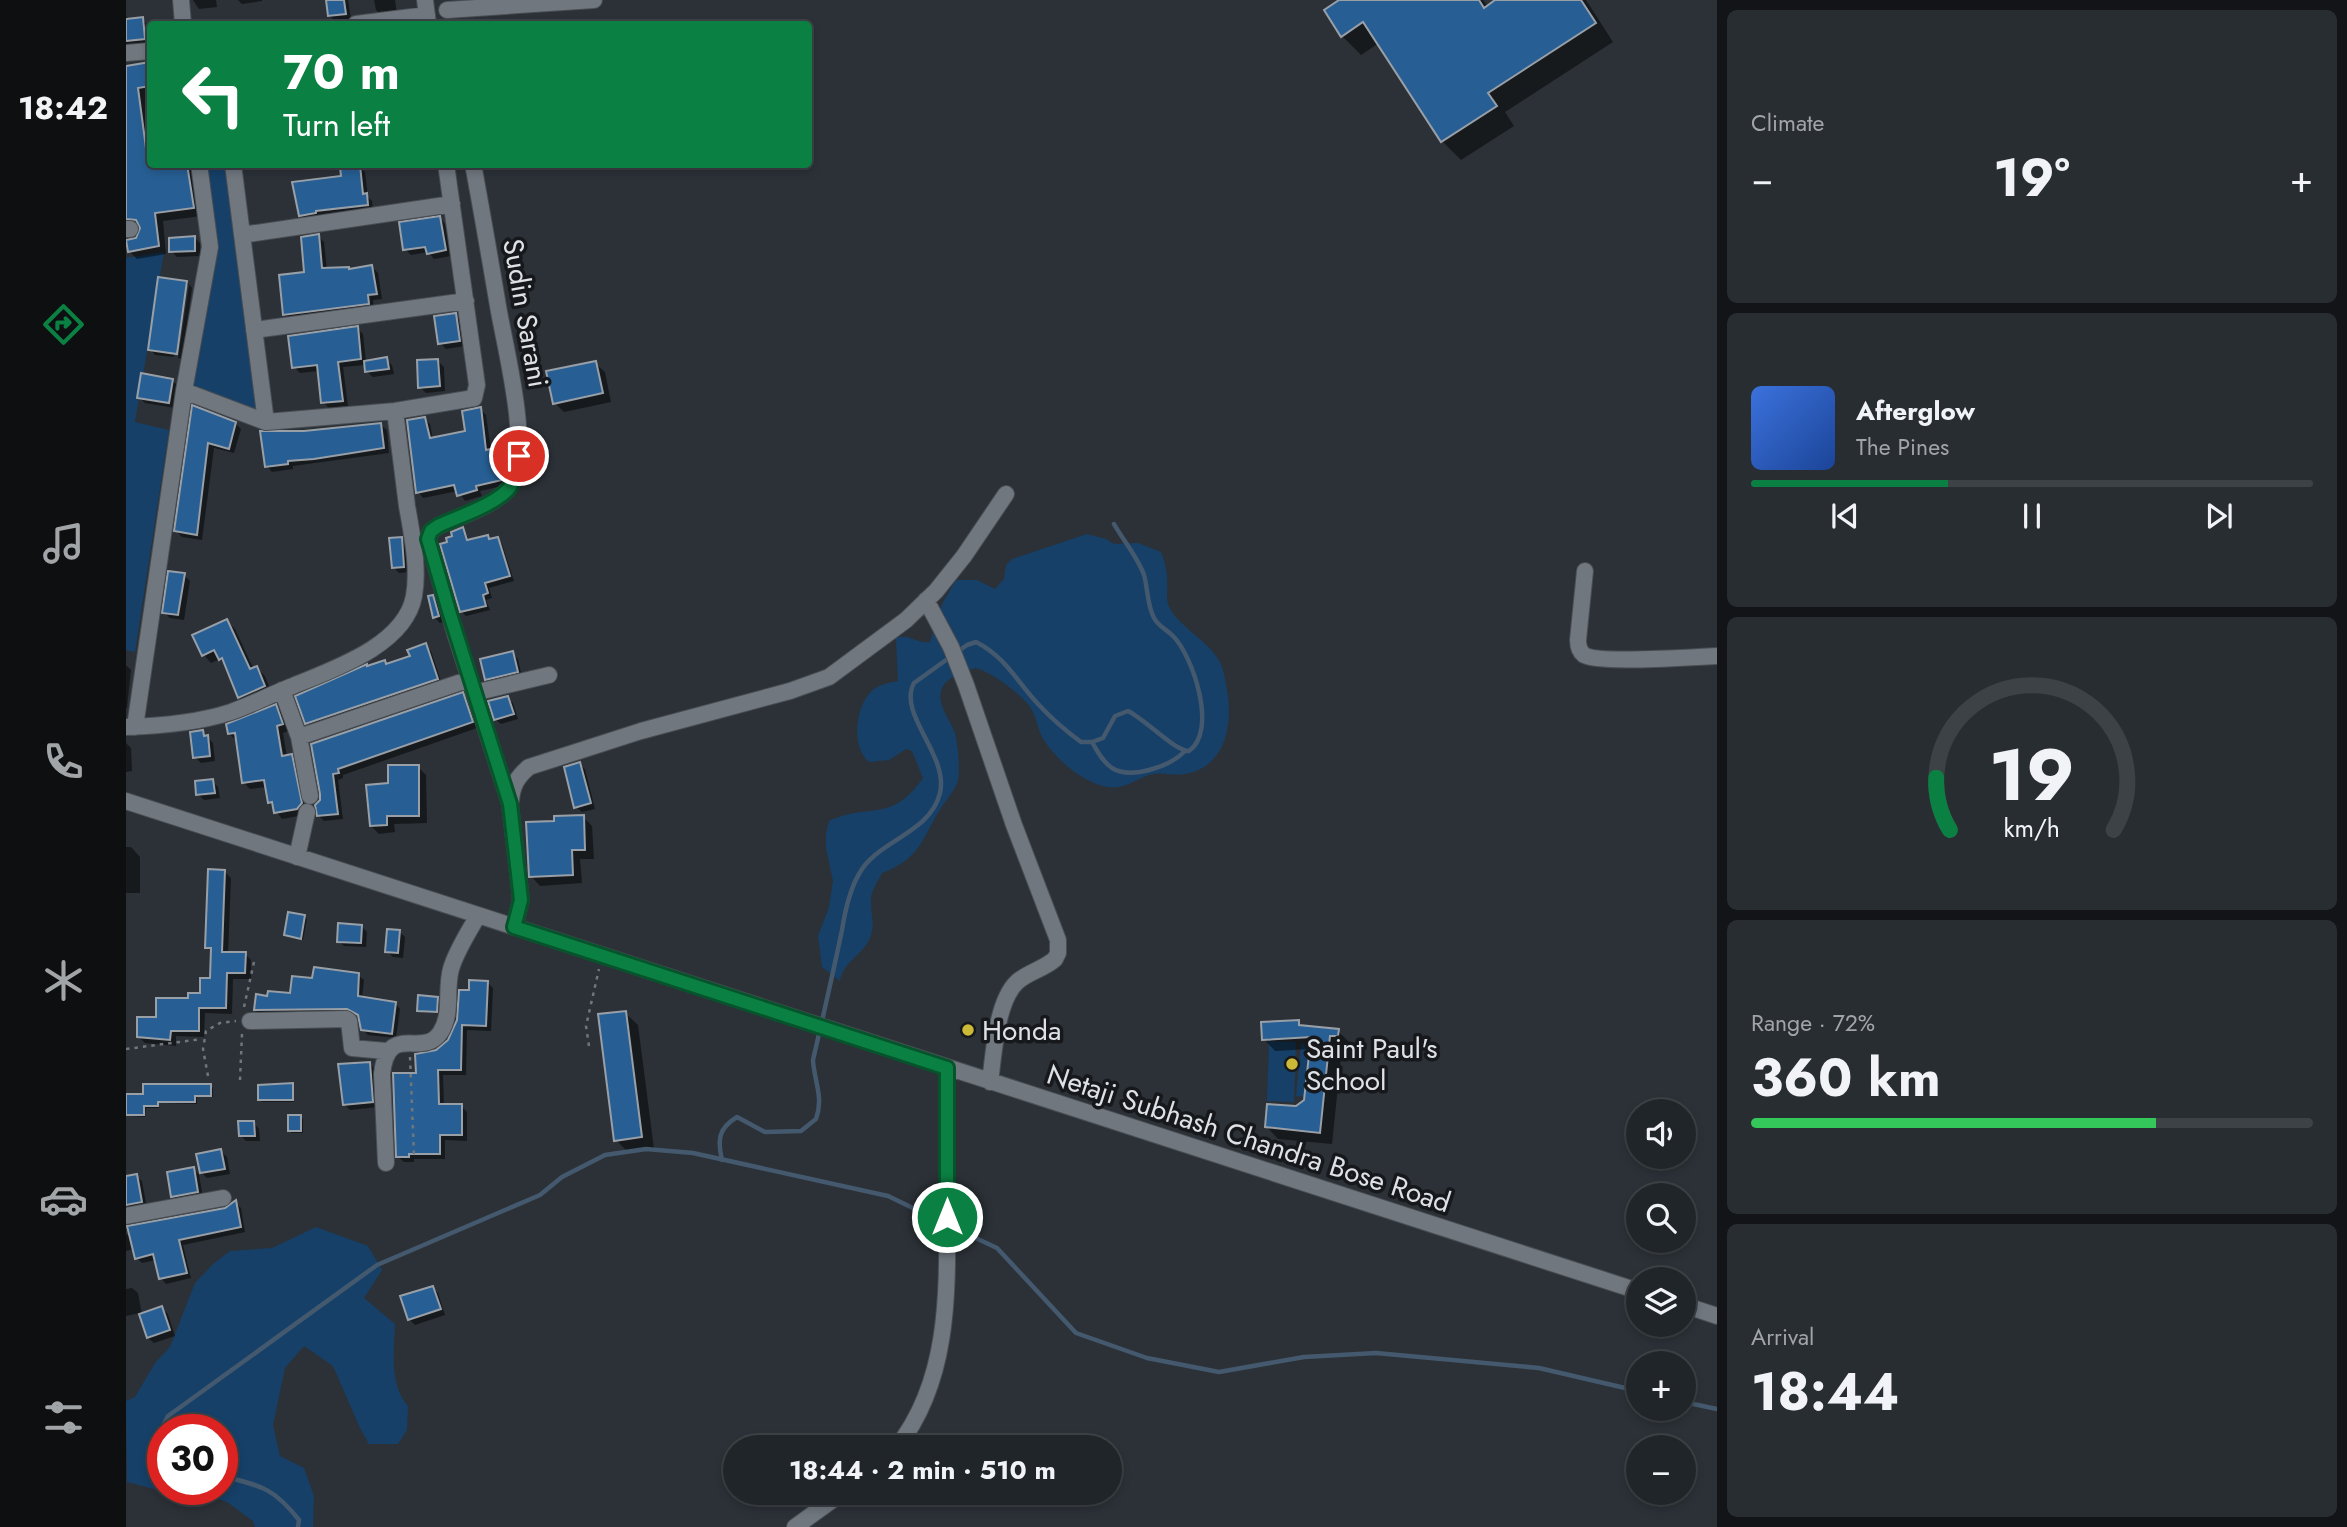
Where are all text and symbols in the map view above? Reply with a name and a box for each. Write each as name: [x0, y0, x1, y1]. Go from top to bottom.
text: 70 m: [283, 37, 400, 107]
icon: left: [168, 49, 259, 140]
text: 18:42: [18, 85, 108, 131]
text: Turn left: [283, 102, 390, 148]
text: Climate: [1751, 106, 1824, 140]
text: 19°: [1993, 140, 2070, 216]
text: −: [1751, 151, 1773, 206]
text: +: [2290, 151, 2313, 206]
street label: Sudin Sarani: [492, 236, 559, 391]
icon: directions: [39, 300, 88, 349]
text: Afterglow: [1856, 392, 1975, 430]
pin: [489, 426, 549, 486]
text: The Pines: [1856, 430, 1949, 464]
icon: arrive: [500, 437, 538, 475]
icon: previous: [1826, 497, 1864, 535]
icon: pause: [2013, 497, 2051, 535]
icon: next: [2200, 497, 2238, 535]
icon: music: [39, 519, 88, 568]
text: 19: [1989, 722, 2075, 827]
icon: phone: [39, 737, 88, 786]
text: km/h: [2004, 809, 2060, 845]
icon: climate: [39, 956, 88, 1005]
text: Range · 72%: [1751, 1006, 1875, 1040]
place label: Honda: [982, 1010, 1061, 1051]
marker: Honda: [960, 1022, 976, 1038]
place label: Saint Paul's School: [1306, 1028, 1438, 1101]
text: 360 km: [1751, 1040, 1941, 1116]
street label: Netaji Subhash Chandra Bose Road: [1042, 1054, 1456, 1223]
marker: Saint Paul's School: [1284, 1056, 1300, 1072]
map controls: [1626, 1099, 1696, 1505]
button: sound: [1626, 1099, 1696, 1169]
icon: car: [39, 1175, 88, 1224]
position arrow: [910, 1180, 984, 1254]
button: search: [1626, 1183, 1696, 1253]
button: layers: [1626, 1267, 1696, 1337]
text: Arrival: [1751, 1320, 1814, 1354]
button: +: [1626, 1351, 1696, 1421]
text: 18:44: [1751, 1354, 1899, 1430]
icon: filters: [39, 1393, 88, 1442]
speed limit sign: 30: [147, 1414, 238, 1505]
button: −: [1626, 1435, 1696, 1505]
text: 18:44 · 2 min · 510 m: [789, 1451, 1056, 1489]

